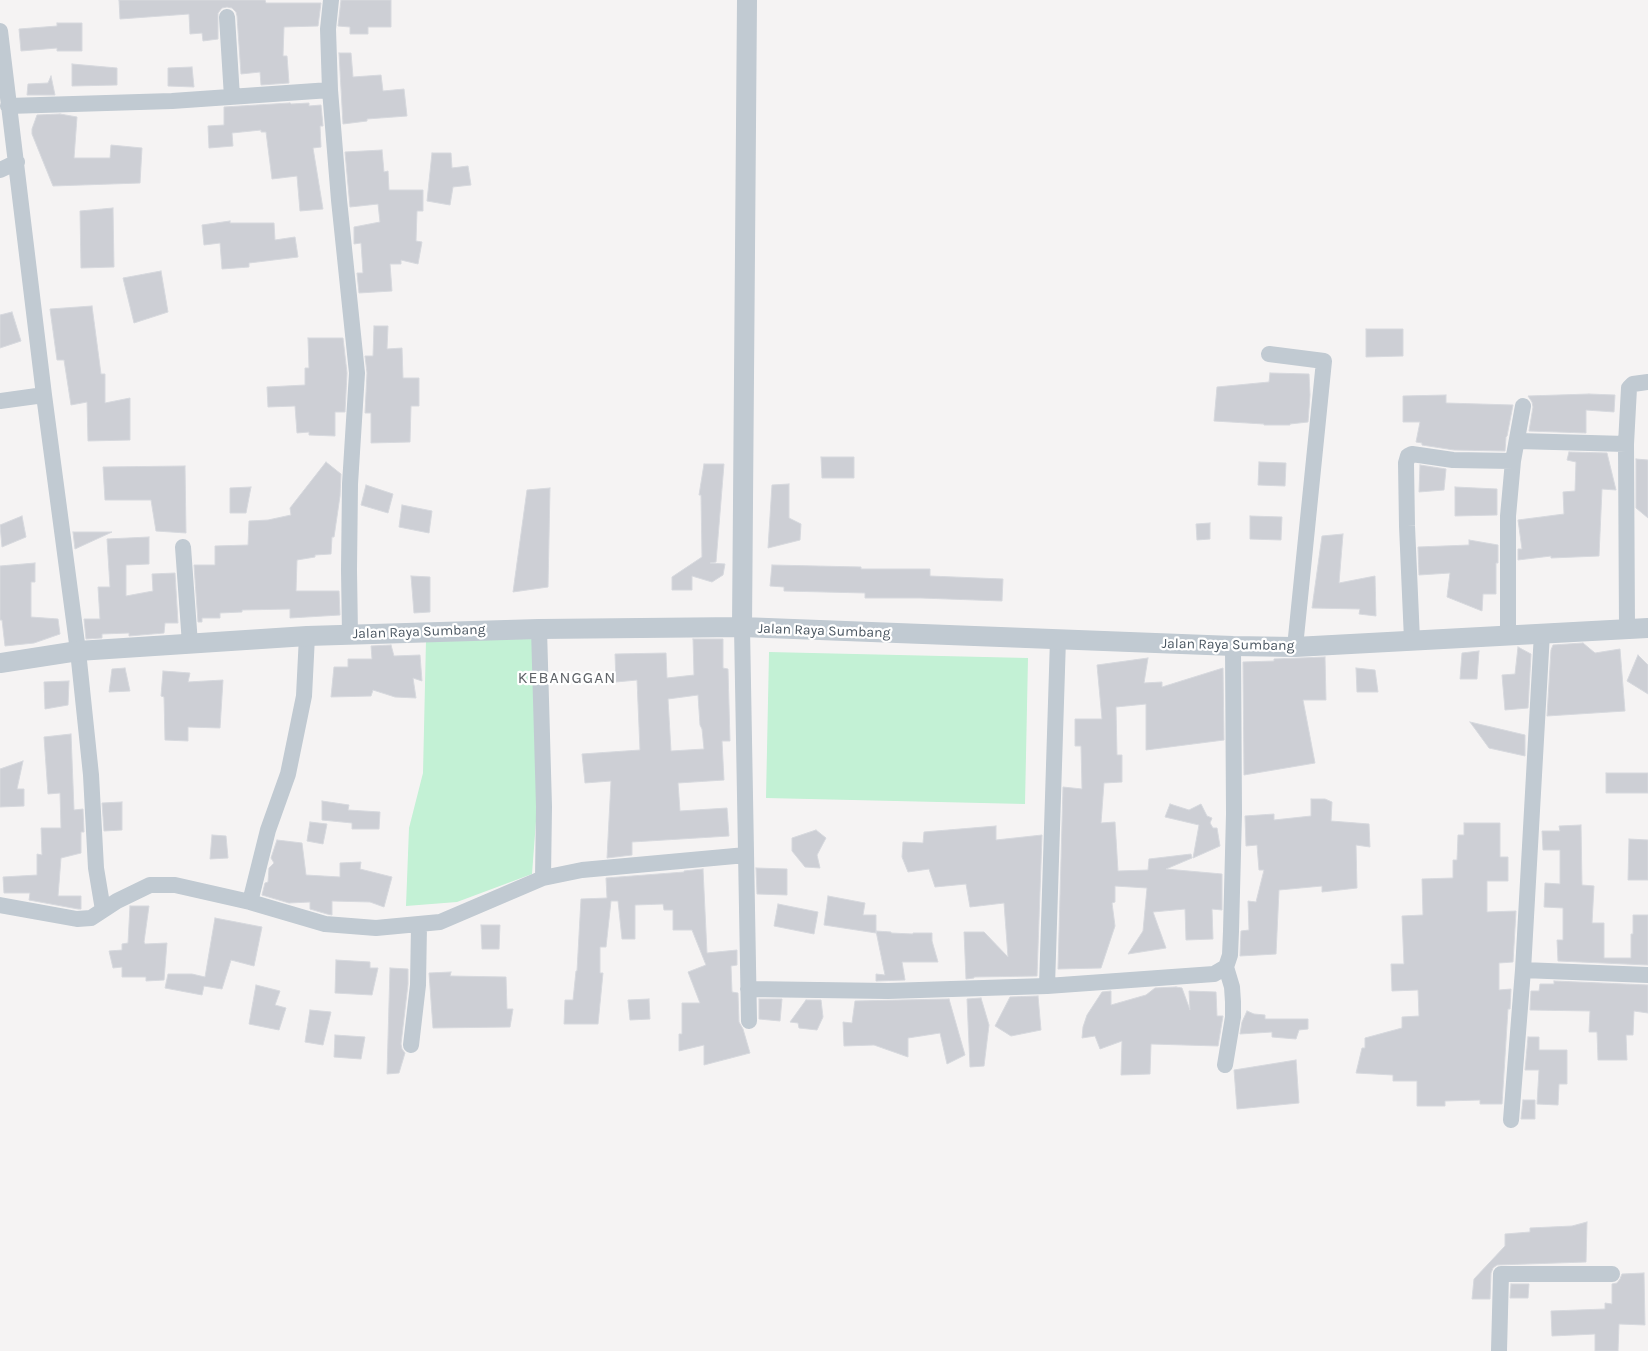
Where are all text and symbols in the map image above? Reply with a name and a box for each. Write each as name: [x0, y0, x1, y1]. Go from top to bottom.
street label: Jalan Raya Sumbang: [757, 620, 891, 642]
street label: Jalan Raya Sumbang: [352, 621, 486, 643]
street label: Jalan Raya Sumbang: [1161, 635, 1295, 655]
district label: KEBANGGAN: [517, 668, 617, 688]

